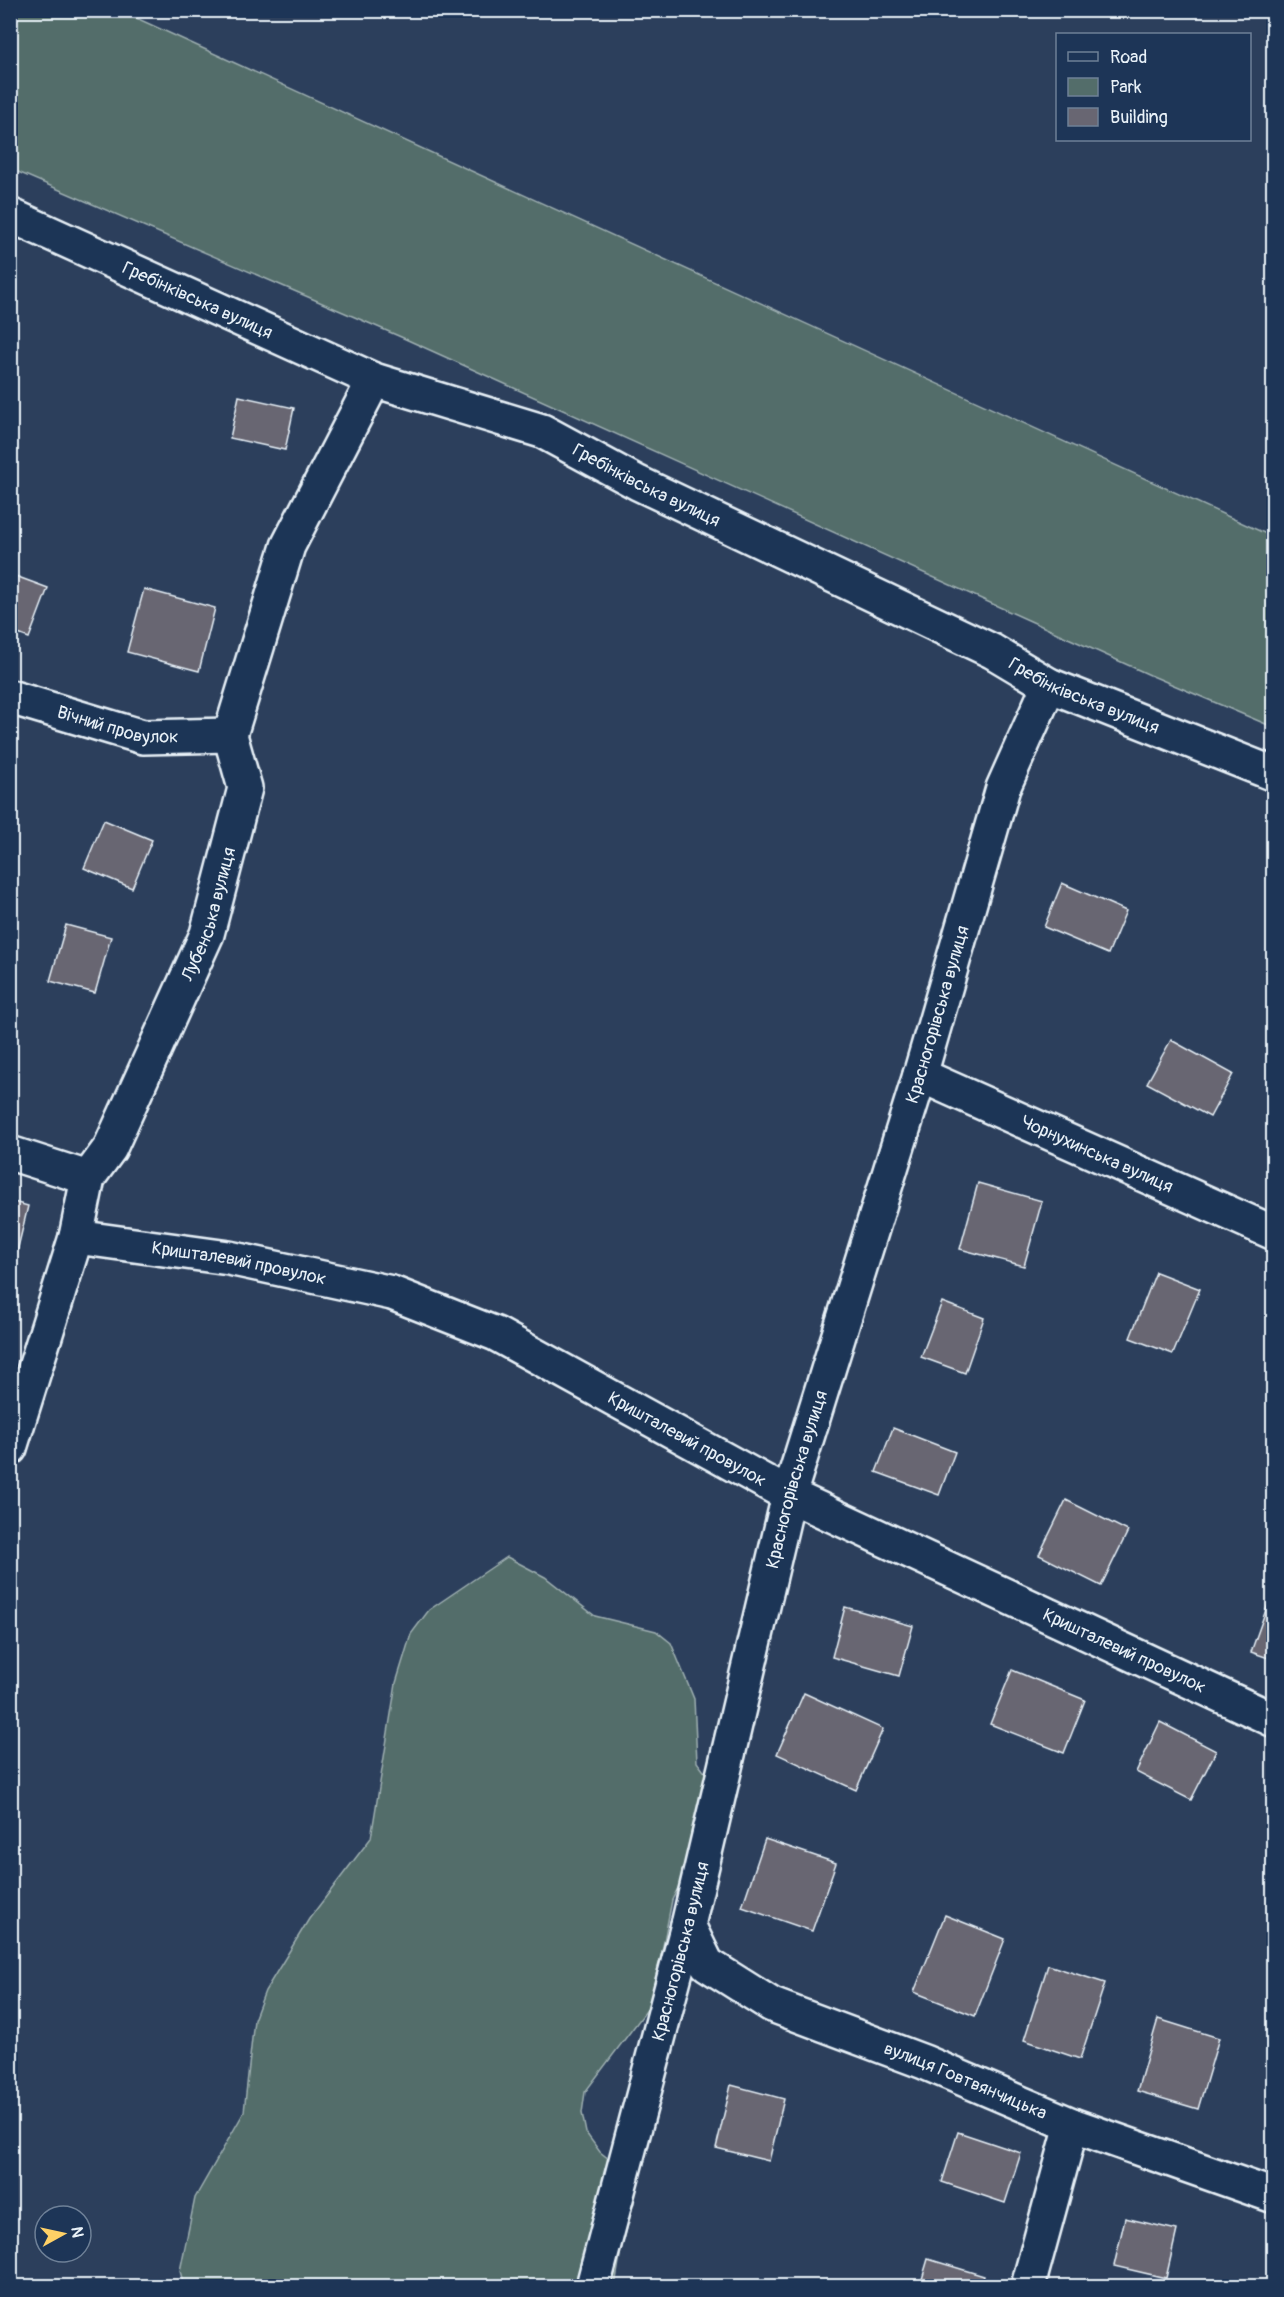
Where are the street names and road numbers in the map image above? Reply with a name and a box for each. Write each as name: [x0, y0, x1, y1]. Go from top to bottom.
street label: Гребінківська вулиця: [119, 256, 276, 345]
street label: Гребінківська вулиця: [568, 439, 724, 532]
street label: Гребінківська вулиця: [1004, 653, 1163, 739]
street label: Вічний провулок: [54, 701, 179, 749]
street label: Лубенська вулиця: [176, 845, 241, 986]
street label: Красногорівська вулиця: [901, 923, 975, 1106]
street label: Чорнухинська вулиця: [1017, 1111, 1177, 1199]
street label: Кришталевий провулок: [150, 1236, 328, 1291]
street label: Кришталевий провулок: [604, 1387, 770, 1492]
street label: Красногорівська вулиця: [761, 1388, 833, 1571]
street label: Кришталевий провулок: [1039, 1603, 1209, 1699]
street label: Красногорівська вулиця: [647, 1859, 715, 2044]
street label: вулиця Говтвянчицька: [881, 2037, 1050, 2125]

